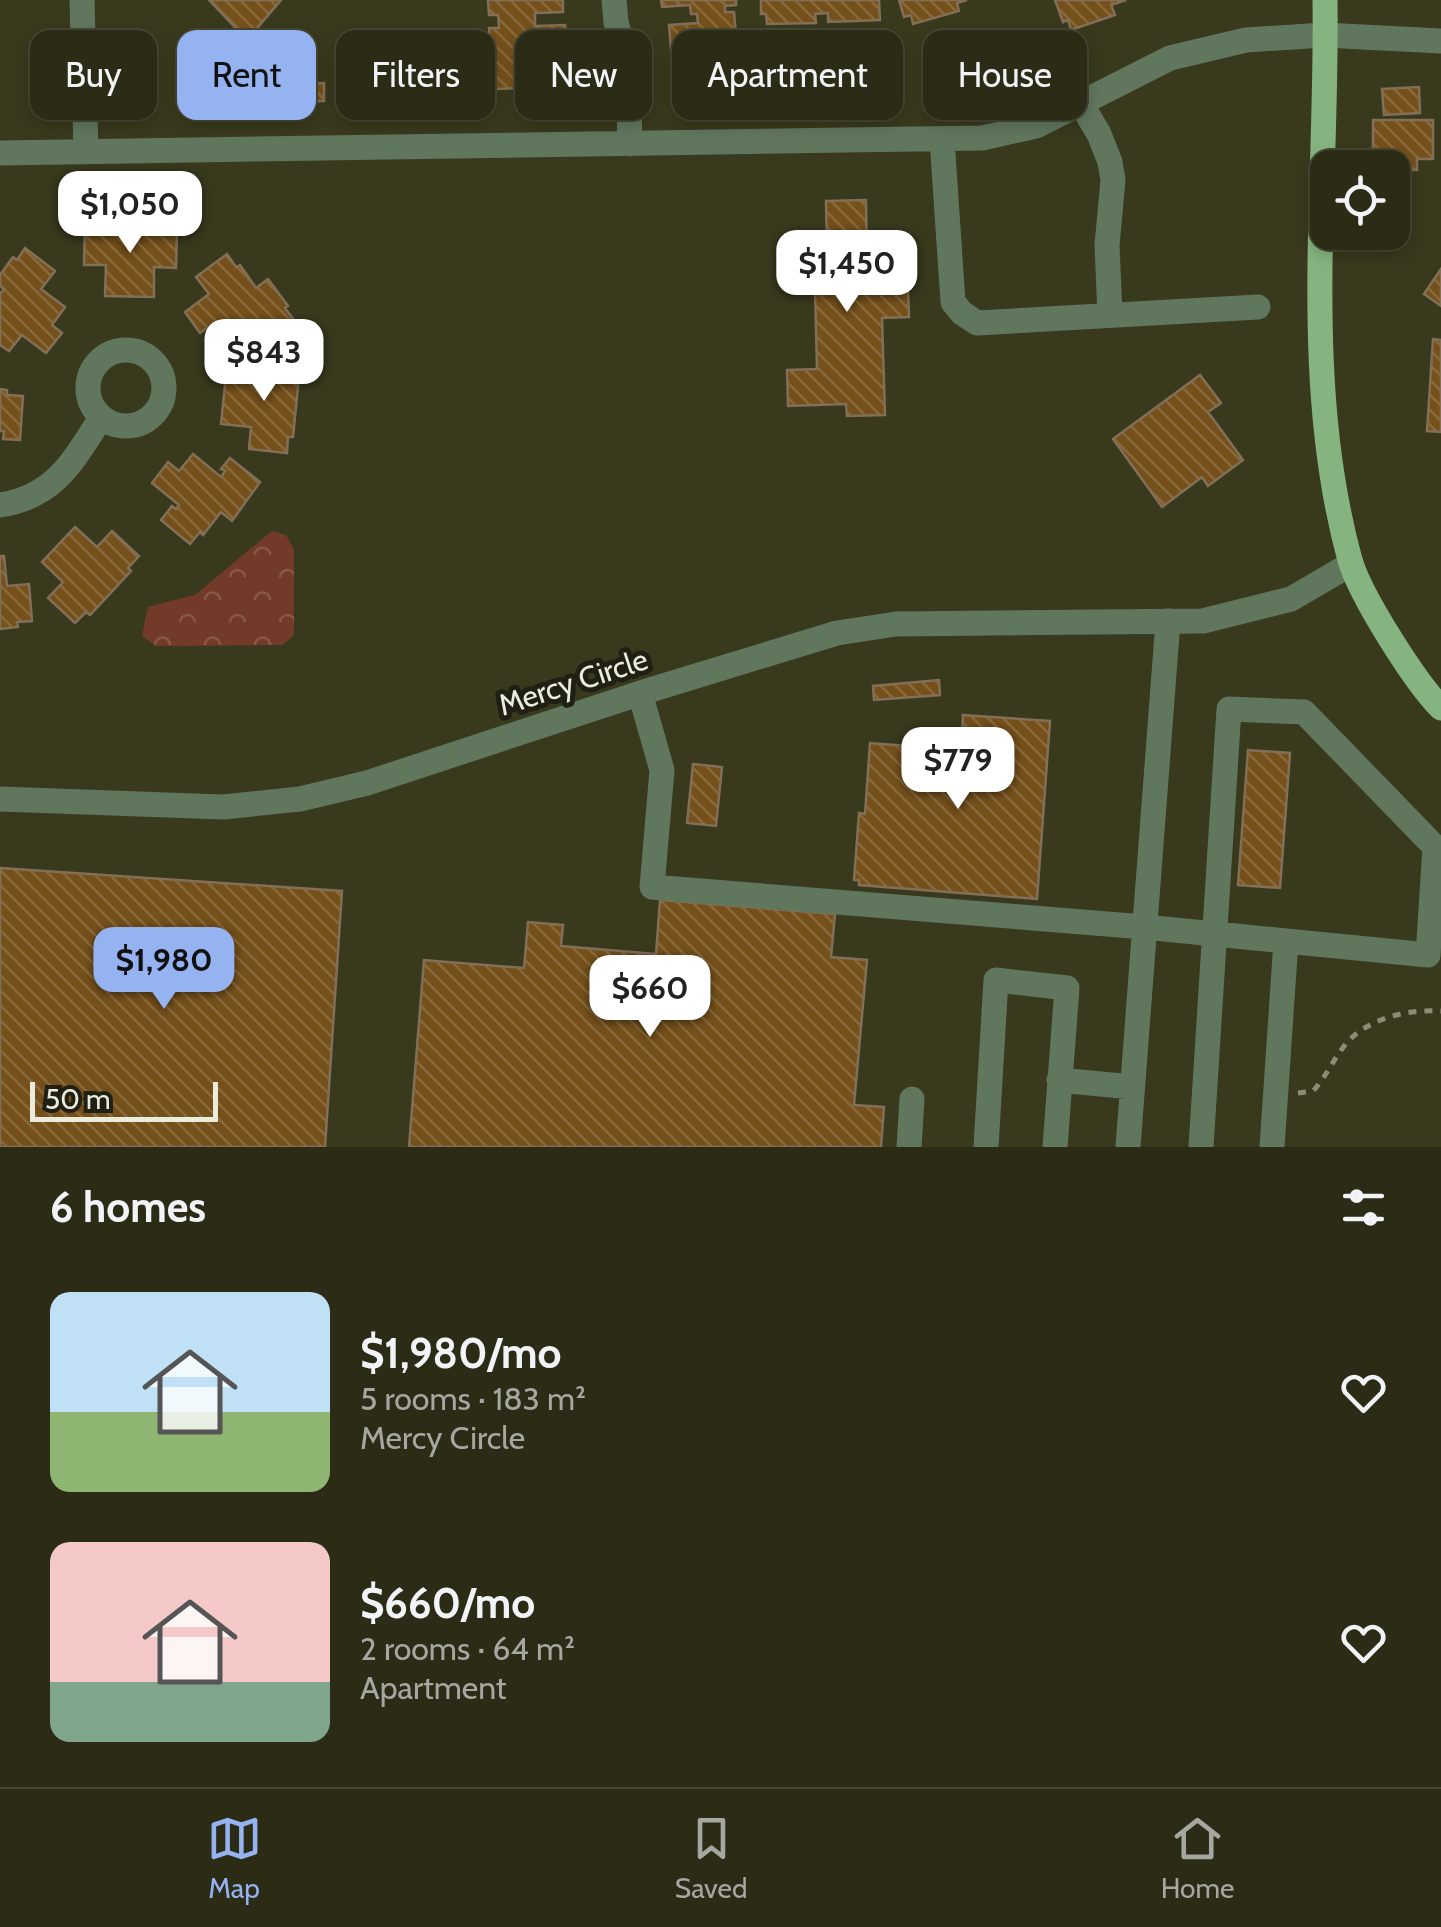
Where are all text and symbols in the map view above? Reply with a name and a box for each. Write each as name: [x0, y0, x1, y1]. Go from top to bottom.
chip: Buy: [30, 30, 157, 120]
chip: Rent: [177, 30, 316, 120]
chip: Filters: [336, 30, 495, 120]
chip: New: [515, 30, 652, 120]
chip: Apartment: [672, 30, 903, 120]
chip: House: [923, 30, 1087, 120]
map controls: [1310, 150, 1410, 250]
button: locate: [1310, 150, 1410, 250]
pin: $1,050: [49, 171, 211, 256]
text: $1,050: [80, 184, 180, 223]
pin: $1,450: [766, 230, 928, 315]
text: $1,450: [798, 243, 896, 282]
pin: $843: [205, 319, 323, 404]
text: $843: [226, 332, 302, 371]
street label: Mercy Circle: [494, 640, 652, 724]
pin: $779: [899, 727, 1017, 812]
text: $779: [923, 740, 993, 779]
pin: $1,980: [83, 927, 245, 1012]
text: $1,980: [115, 940, 213, 979]
pin: $660: [591, 955, 709, 1040]
text: $660: [611, 968, 689, 1007]
scale bar: [30, 1077, 218, 1122]
text: 50 m: [45, 1082, 111, 1116]
icon: filters: [1336, 1180, 1391, 1235]
text: 6 homes: [50, 1181, 206, 1233]
text: $1,980/mo: [360, 1327, 561, 1379]
icon: home: [130, 1332, 250, 1452]
icon: heart: [1336, 1365, 1391, 1420]
text: 5 rooms · 183 m²: [360, 1379, 586, 1418]
text: Mercy Circle: [360, 1418, 525, 1457]
text: $660/mo: [360, 1577, 535, 1629]
icon: home: [130, 1582, 250, 1702]
icon: heart: [1336, 1615, 1391, 1670]
text: 2 rooms · 64 m²: [360, 1629, 575, 1668]
text: Apartment: [360, 1668, 507, 1707]
tab: Map: [207, 1811, 262, 1905]
tab: Saved: [675, 1811, 748, 1905]
tab: Home: [1161, 1811, 1234, 1905]

